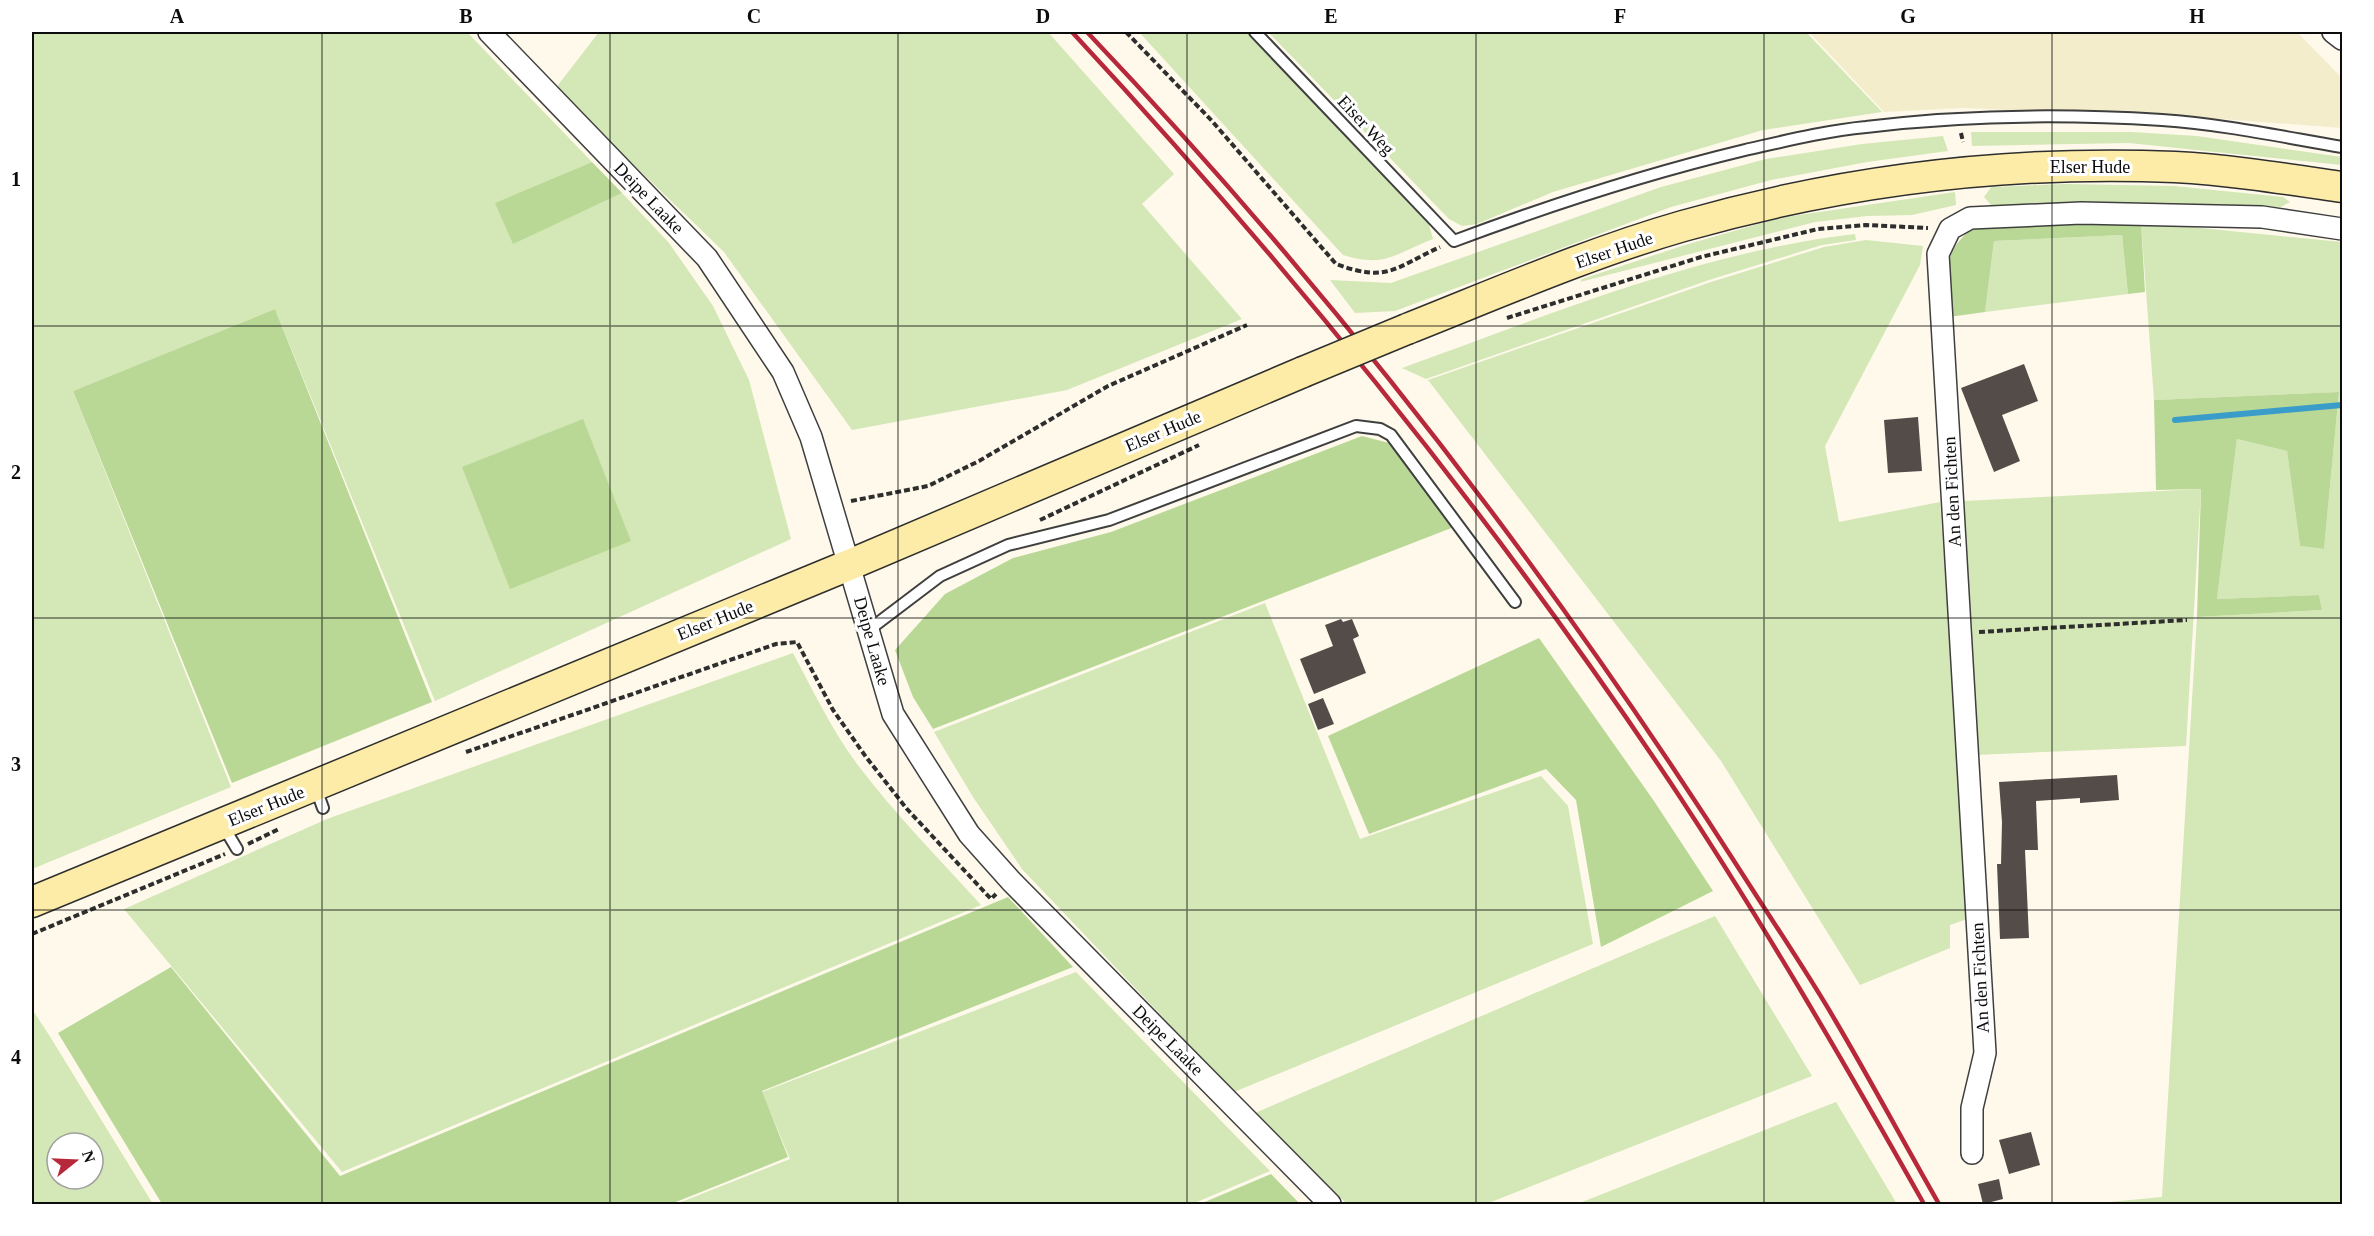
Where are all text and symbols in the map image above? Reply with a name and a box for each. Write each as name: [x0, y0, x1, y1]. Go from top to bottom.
text: A: [170, 5, 185, 27]
text: B: [459, 5, 473, 27]
text: C: [747, 5, 761, 27]
text: D: [1036, 5, 1050, 27]
text: E: [1324, 5, 1338, 27]
text: F: [1614, 5, 1626, 27]
text: G: [1900, 5, 1916, 27]
text: H: [2189, 5, 2205, 27]
street label: Eiser Weg: [1334, 91, 1398, 159]
street label: Elser Hude: [2050, 157, 2130, 177]
street label: Deipe Laake: [610, 158, 688, 238]
text: 1: [11, 168, 21, 190]
street label: Elser Hude: [1573, 227, 1655, 273]
street label: Elser Hude: [1122, 406, 1204, 456]
street label: An den Fichten: [1939, 436, 1965, 548]
text: 2: [11, 461, 21, 483]
street label: Deipe Laake: [850, 594, 894, 688]
street label: Elser Hude: [674, 596, 756, 644]
text: 3: [11, 753, 21, 775]
street label: Elser Hude: [225, 782, 307, 830]
street label: An den Fichten: [1967, 922, 1993, 1034]
street label: Deipe Laake: [1129, 1001, 1207, 1079]
text: 4: [11, 1046, 21, 1068]
north arrow: [45, 1131, 105, 1191]
text: N: [79, 1148, 99, 1165]

